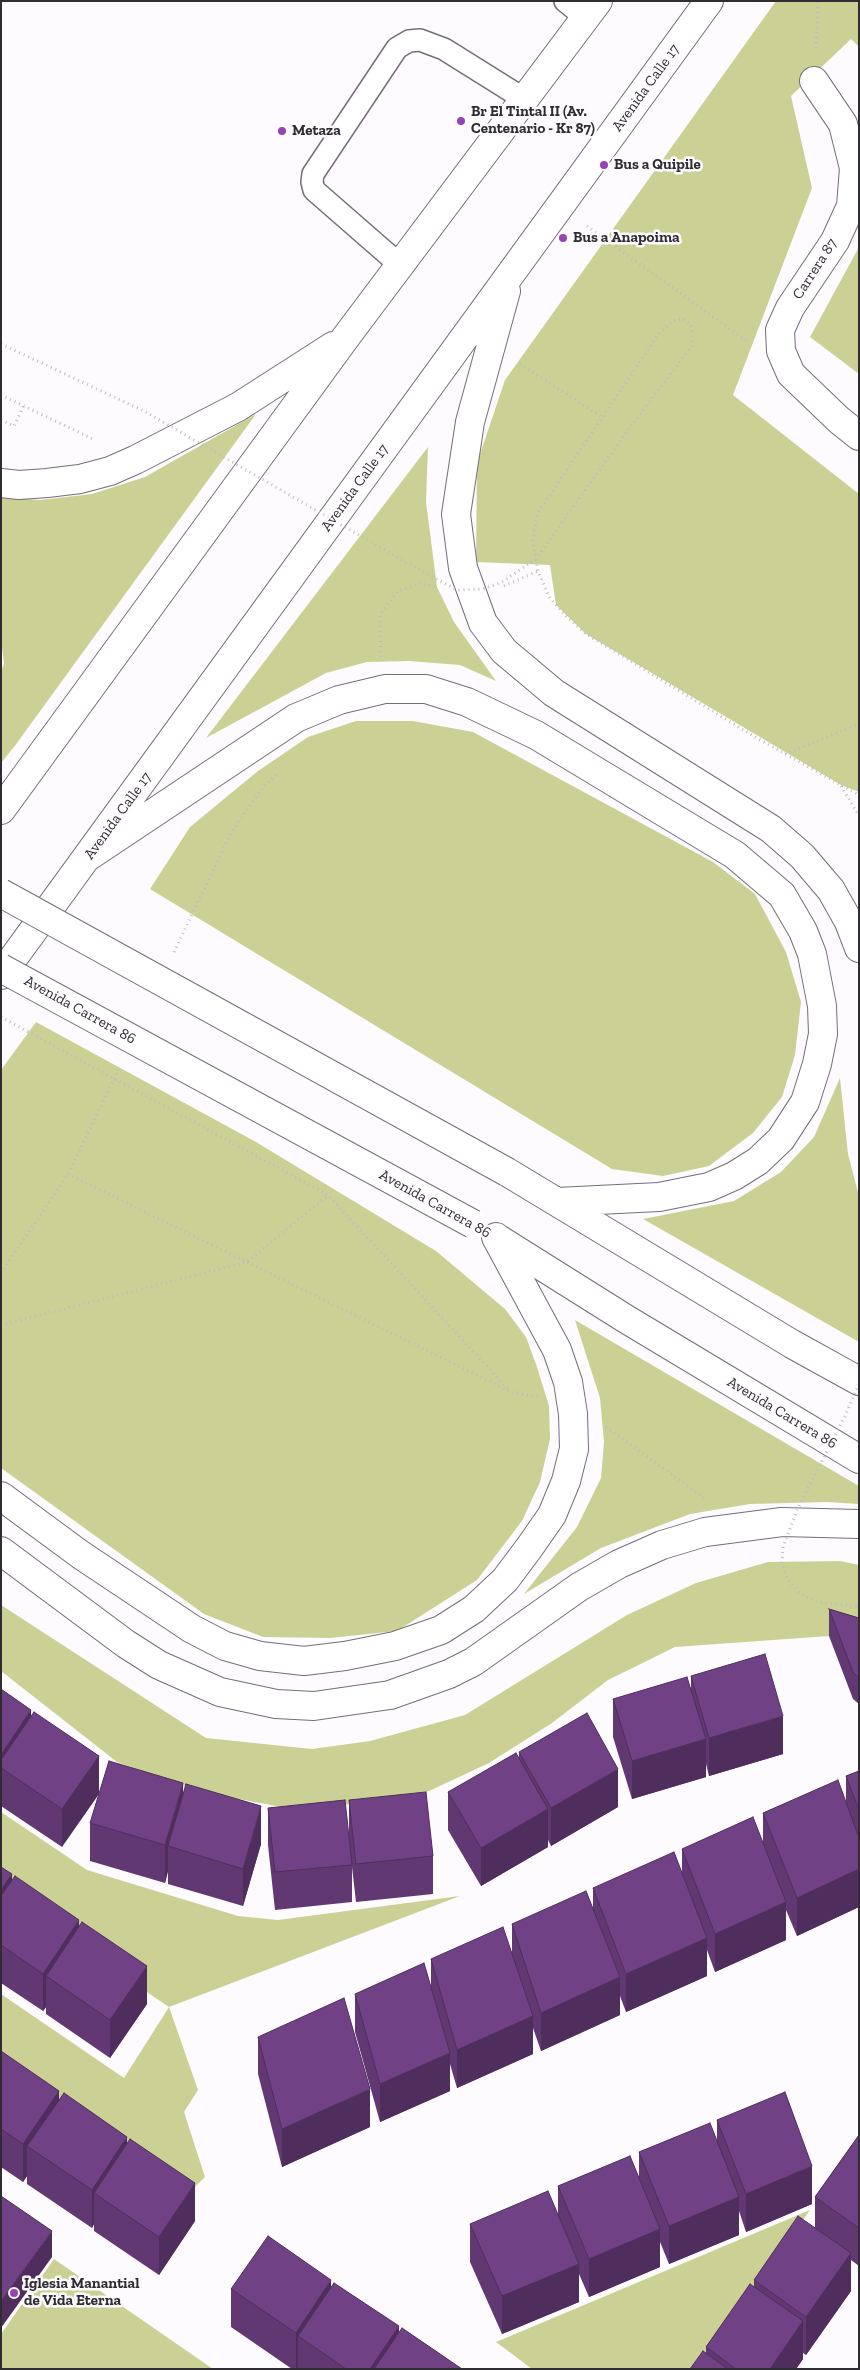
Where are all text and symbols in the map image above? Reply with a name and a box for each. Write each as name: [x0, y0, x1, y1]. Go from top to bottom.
street label: Avenida Calle 17: [608, 41, 684, 135]
place label: Br El Tintal II (Av. Centenario - Kr 87): [471, 103, 595, 138]
marker: Br El Tintal II (Av. Centenario - Kr 87): [455, 115, 467, 127]
place label: Metaza: [292, 122, 341, 140]
marker: Metaza: [276, 125, 288, 137]
place label: Bus a Quipile: [614, 156, 701, 174]
marker: Bus a Quipile: [598, 159, 610, 171]
place label: Bus a Anapoima: [573, 229, 680, 247]
marker: Bus a Anapoima: [557, 232, 569, 244]
street label: Carrera 87: [789, 235, 841, 303]
street label: Avenida Calle 17: [317, 441, 393, 535]
street label: Avenida Calle 17: [80, 769, 156, 863]
street label: Avenida Carrera 86: [21, 972, 139, 1048]
street label: Avenida Carrera 86: [376, 1166, 494, 1242]
street label: Avenida Carrera 86: [724, 1373, 840, 1453]
place label: Iglesia Manantial de Vida Eterna: [24, 2275, 139, 2310]
marker: Iglesia Manantial de Vida Eterna: [8, 2287, 20, 2299]

